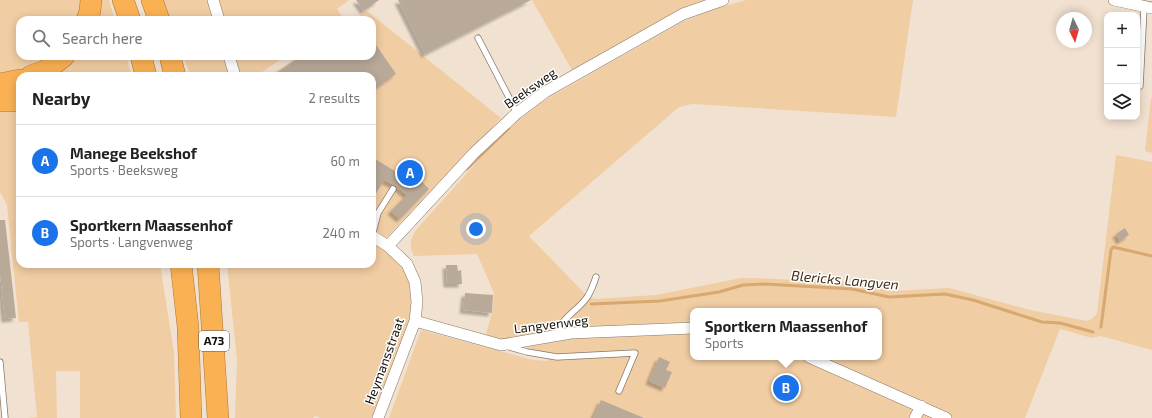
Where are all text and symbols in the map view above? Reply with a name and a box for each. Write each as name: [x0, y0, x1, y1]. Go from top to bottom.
north arrow: [1056, 12, 1092, 48]
map controls: [1104, 12, 1140, 120]
button: +: [1104, 12, 1140, 48]
search box: [16, 16, 376, 60]
icon: search: [30, 27, 52, 49]
text: Search here: [62, 29, 143, 47]
button: −: [1104, 48, 1140, 84]
street label: Beeksweg: [501, 64, 559, 112]
button: layers: [1104, 84, 1140, 120]
text: Nearby: [32, 88, 90, 108]
text: 2 results: [308, 90, 360, 106]
text: Manege Beekshof: [70, 144, 197, 162]
text: A: [41, 153, 49, 169]
text: 60 m: [330, 153, 360, 169]
pin: A: [397, 158, 423, 188]
text: Sports · Beeksweg: [70, 162, 178, 178]
text: Sportkern Maassenhof: [70, 216, 233, 234]
your location: [466, 219, 486, 239]
text: B: [41, 225, 49, 241]
text: 240 m: [323, 225, 360, 241]
text: Sports · Langvenweg: [70, 234, 193, 250]
water label: Blericks Langven: [791, 266, 900, 293]
popup: [690, 308, 882, 360]
street label: Langvenweg: [513, 311, 589, 337]
street label: Heymansstraat: [361, 315, 407, 407]
text: Sportkern Maassenhof: [705, 317, 867, 335]
road number: A73: [199, 331, 229, 351]
text: Sports: [705, 335, 744, 351]
pin: B: [773, 373, 799, 403]

